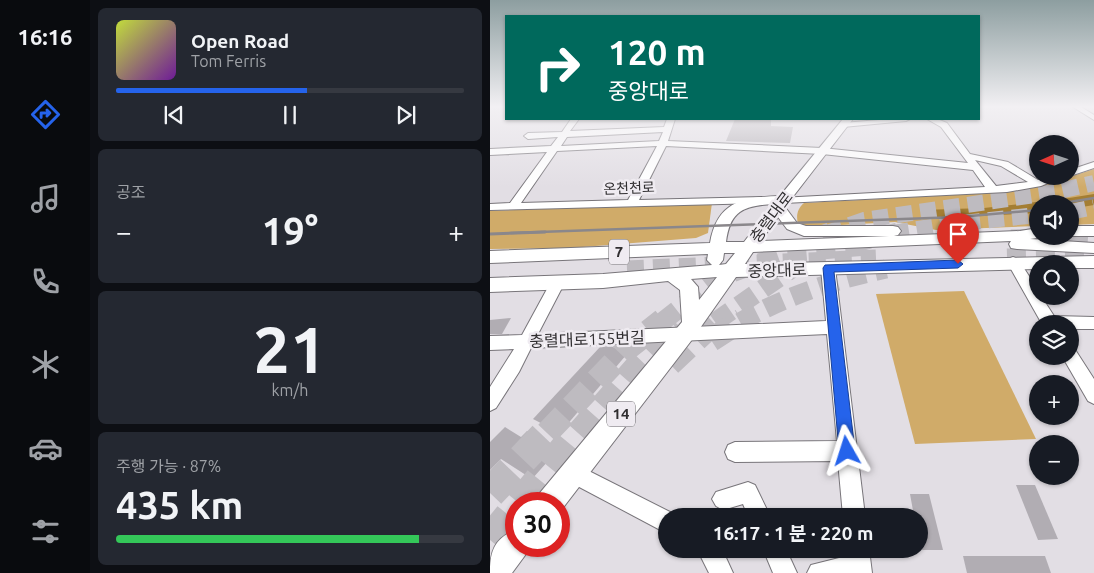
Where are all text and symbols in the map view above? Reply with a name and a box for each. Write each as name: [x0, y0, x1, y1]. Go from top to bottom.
text: 16:16: [17, 24, 73, 49]
text: Open Road: [191, 30, 289, 52]
text: 120 m: [608, 32, 706, 72]
icon: right: [525, 35, 590, 100]
text: Tom Ferris: [191, 52, 266, 70]
text: 중앙대로: [608, 78, 689, 103]
icon: directions: [28, 97, 63, 132]
icon: previous: [160, 101, 188, 129]
icon: pause: [276, 101, 304, 129]
icon: next: [392, 101, 420, 129]
north arrow: [1029, 135, 1079, 185]
map controls: [1029, 135, 1079, 485]
street label: 온천천로: [603, 179, 655, 197]
icon: music: [28, 181, 63, 216]
text: 공조: [116, 183, 145, 201]
street label: 충렬대로: [746, 188, 796, 246]
button: sound: [1029, 195, 1079, 245]
text: 19°: [262, 210, 318, 252]
pin: [937, 213, 979, 264]
text: −: [116, 216, 132, 247]
text: +: [448, 216, 464, 247]
icon: arrive: [944, 220, 972, 248]
road number: 7: [609, 240, 629, 264]
button: search: [1029, 255, 1079, 305]
street label: 중앙대로: [747, 260, 807, 280]
icon: phone: [28, 264, 63, 299]
text: 21: [253, 312, 327, 385]
button: layers: [1029, 315, 1079, 365]
street label: 충렬대로155번길: [529, 328, 645, 350]
icon: climate: [28, 347, 63, 382]
button: +: [1029, 375, 1079, 425]
text: km/h: [272, 381, 308, 399]
road number: 14: [607, 402, 635, 426]
position arrow: [820, 424, 872, 476]
icon: car: [28, 431, 63, 466]
button: −: [1029, 435, 1079, 485]
text: 주행 가능 · 87%: [116, 457, 221, 475]
text: 435 km: [116, 484, 243, 526]
speed limit sign: 30: [505, 492, 570, 557]
icon: filters: [28, 514, 63, 549]
text: 16:17 · 1 분 · 220 m: [713, 522, 873, 544]

